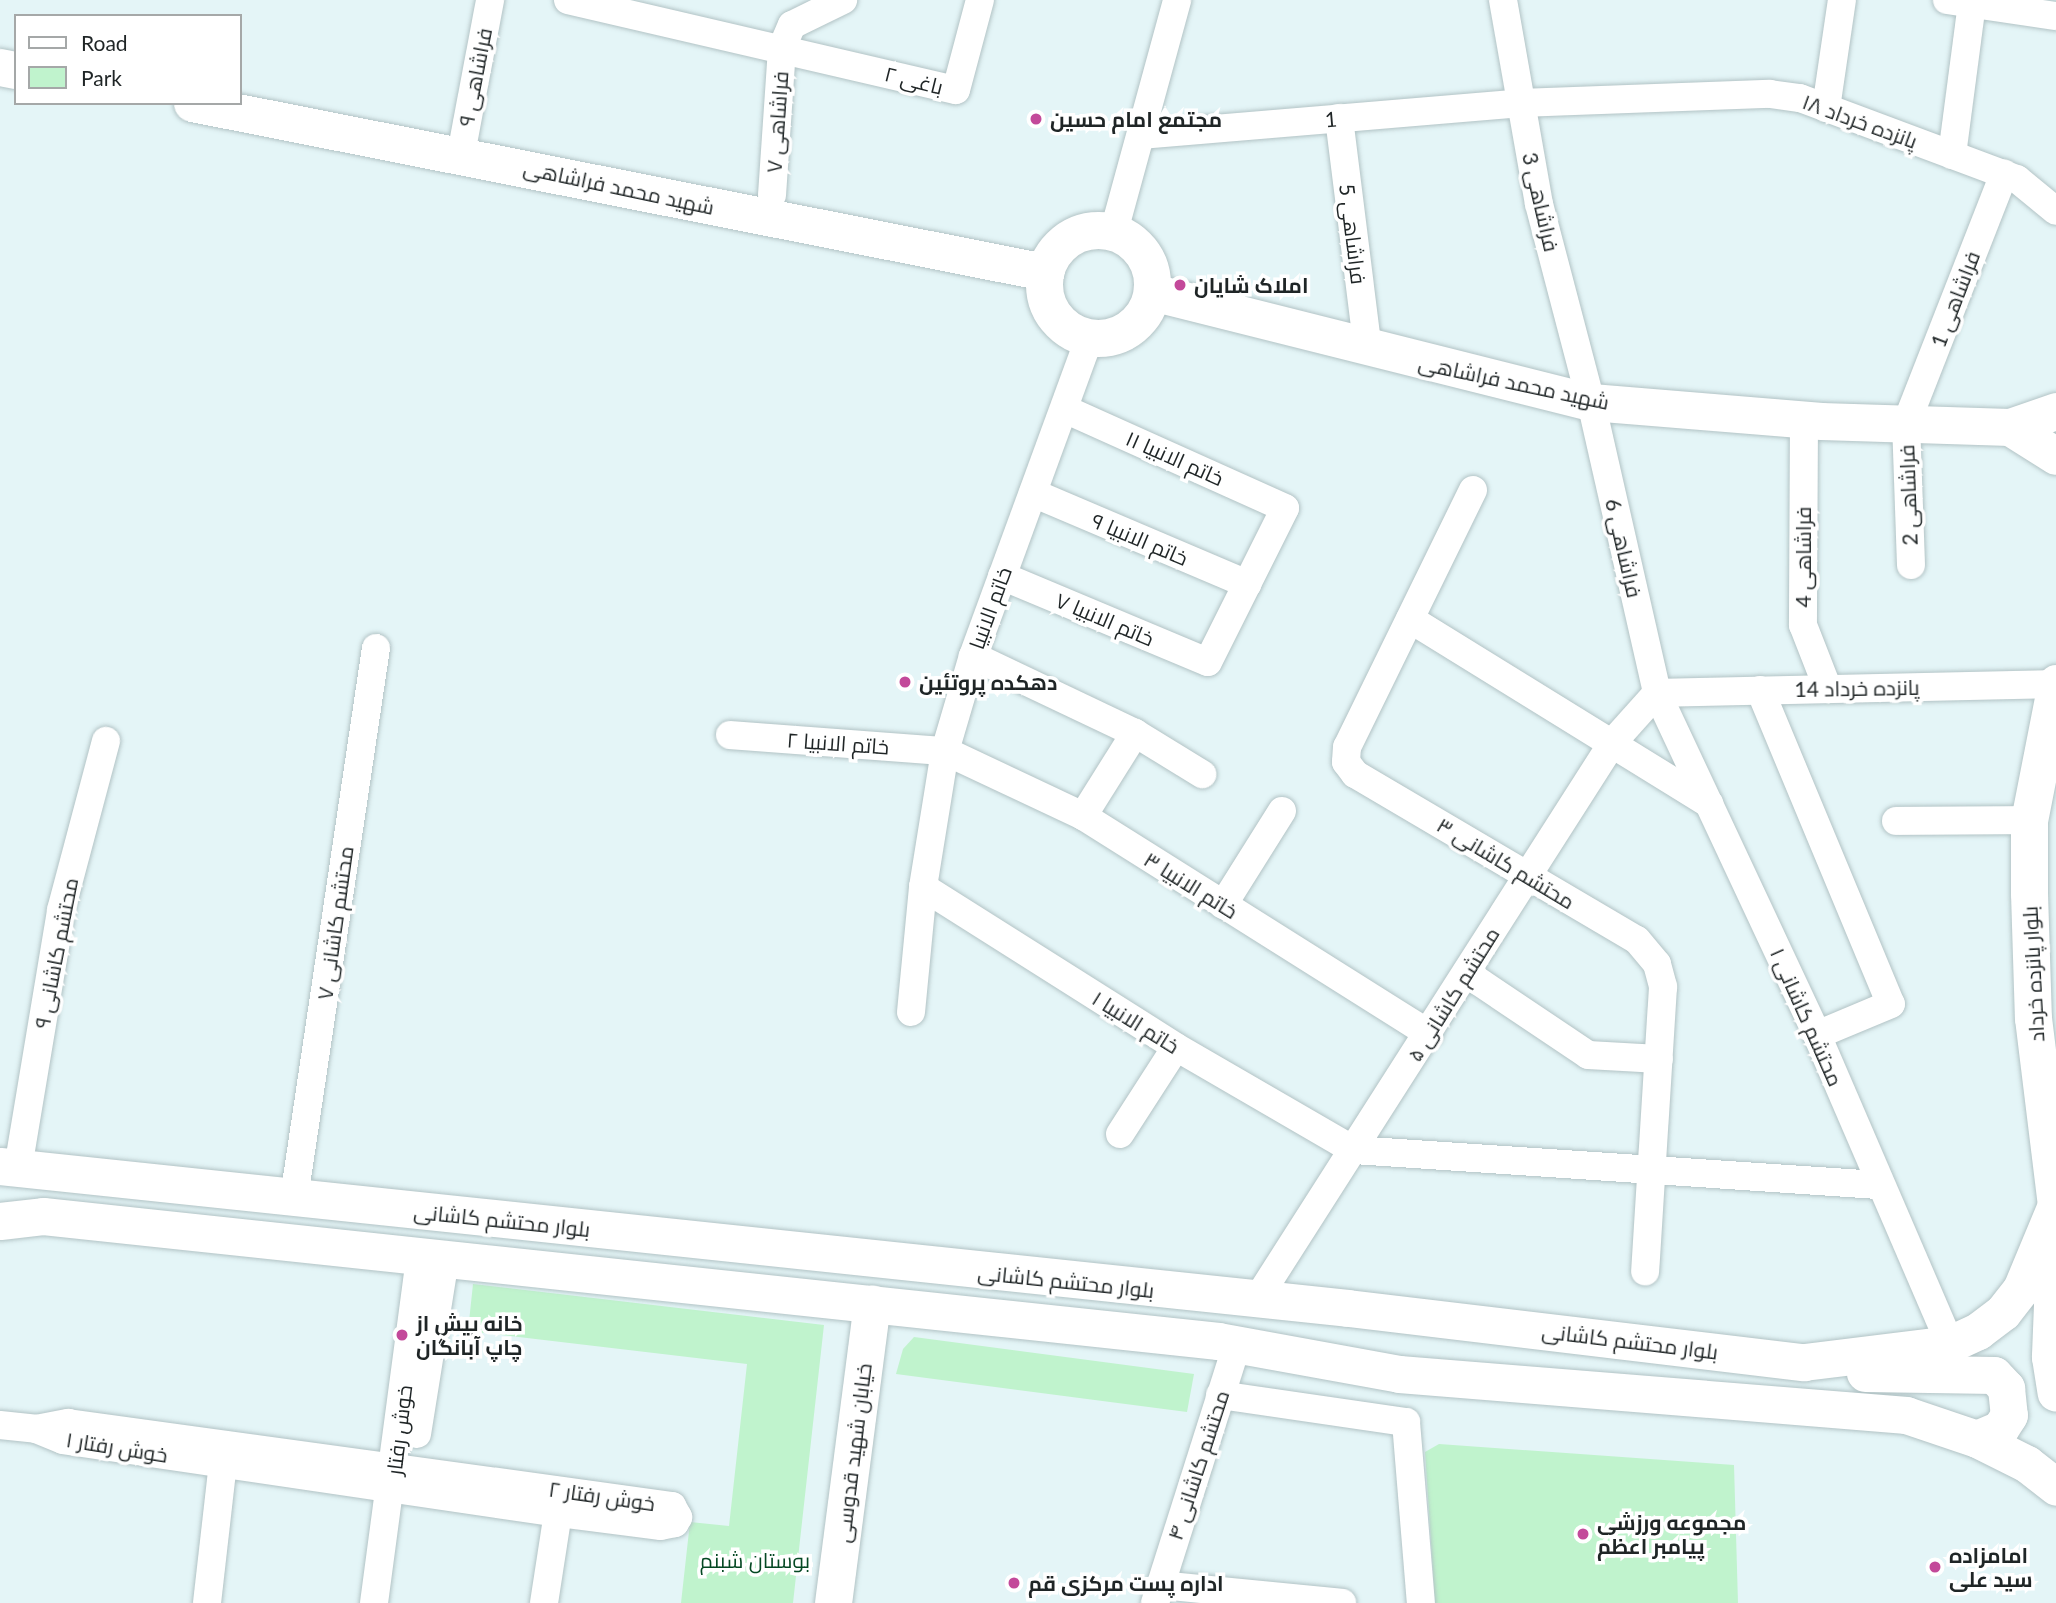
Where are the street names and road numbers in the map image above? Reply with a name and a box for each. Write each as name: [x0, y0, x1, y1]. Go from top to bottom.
street label: فراشاهی ۹: [453, 26, 497, 128]
street label: باغی ۲: [882, 61, 946, 99]
street label: فراشاهی ۷: [761, 70, 793, 174]
street label: پانزده خرداد ۱۸: [1799, 89, 1921, 153]
street label: 1: [1324, 106, 1338, 132]
street label: فراشاهی 3: [1517, 150, 1565, 254]
street label: شهید محمد فراشاهی: [521, 154, 717, 220]
street label: فراشاهی 5: [1334, 182, 1372, 286]
street label: فراشاهی 1: [1925, 247, 1985, 351]
street label: شهید محمد فراشاهی: [1416, 349, 1612, 415]
street label: خاتم الانبیا ۱۱: [1122, 425, 1228, 491]
street label: فراشاهی 2: [1894, 444, 1922, 546]
street label: فراشاهی 6: [1600, 496, 1648, 600]
street label: فراشاهی 4: [1790, 506, 1816, 608]
street label: خاتم الانبیا ۹: [1088, 507, 1192, 571]
street label: خاتم الانبیا: [963, 563, 1017, 653]
street label: خاتم الانبیا ۷: [1052, 587, 1158, 651]
street label: پانزده خرداد 14: [1794, 674, 1920, 702]
street label: خاتم الانبیا ۲: [786, 727, 890, 759]
street label: محتشم کاشانی ۳: [1433, 812, 1579, 914]
street label: محتشم کاشانی ۷: [312, 844, 358, 1002]
street label: خاتم الانبیا ۳: [1140, 846, 1242, 924]
street label: محتشم کاشانی ۹: [29, 876, 83, 1030]
street label: بلوار پانزده خرداد: [2017, 905, 2049, 1043]
street label: محتشم کاشانی ۵: [1402, 922, 1504, 1066]
street label: محتشم کاشانی ۱: [1765, 944, 1849, 1090]
street label: خاتم الانبیا ۱: [1088, 985, 1184, 1059]
street label: بلوار محتشم کاشانی: [412, 1198, 592, 1242]
street label: بلوار محتشم کاشانی: [976, 1259, 1156, 1303]
street label: بلوار محتشم کاشانی: [1540, 1318, 1720, 1364]
street label: خیابان شهید قدوسی: [829, 1362, 877, 1544]
street label: خوش رفتار: [381, 1383, 417, 1477]
street label: محتشم کاشانی ۴: [1162, 1387, 1234, 1543]
street label: خوش رفتار ۱: [64, 1427, 170, 1467]
street label: خوش رفتار ۲: [547, 1476, 657, 1516]

